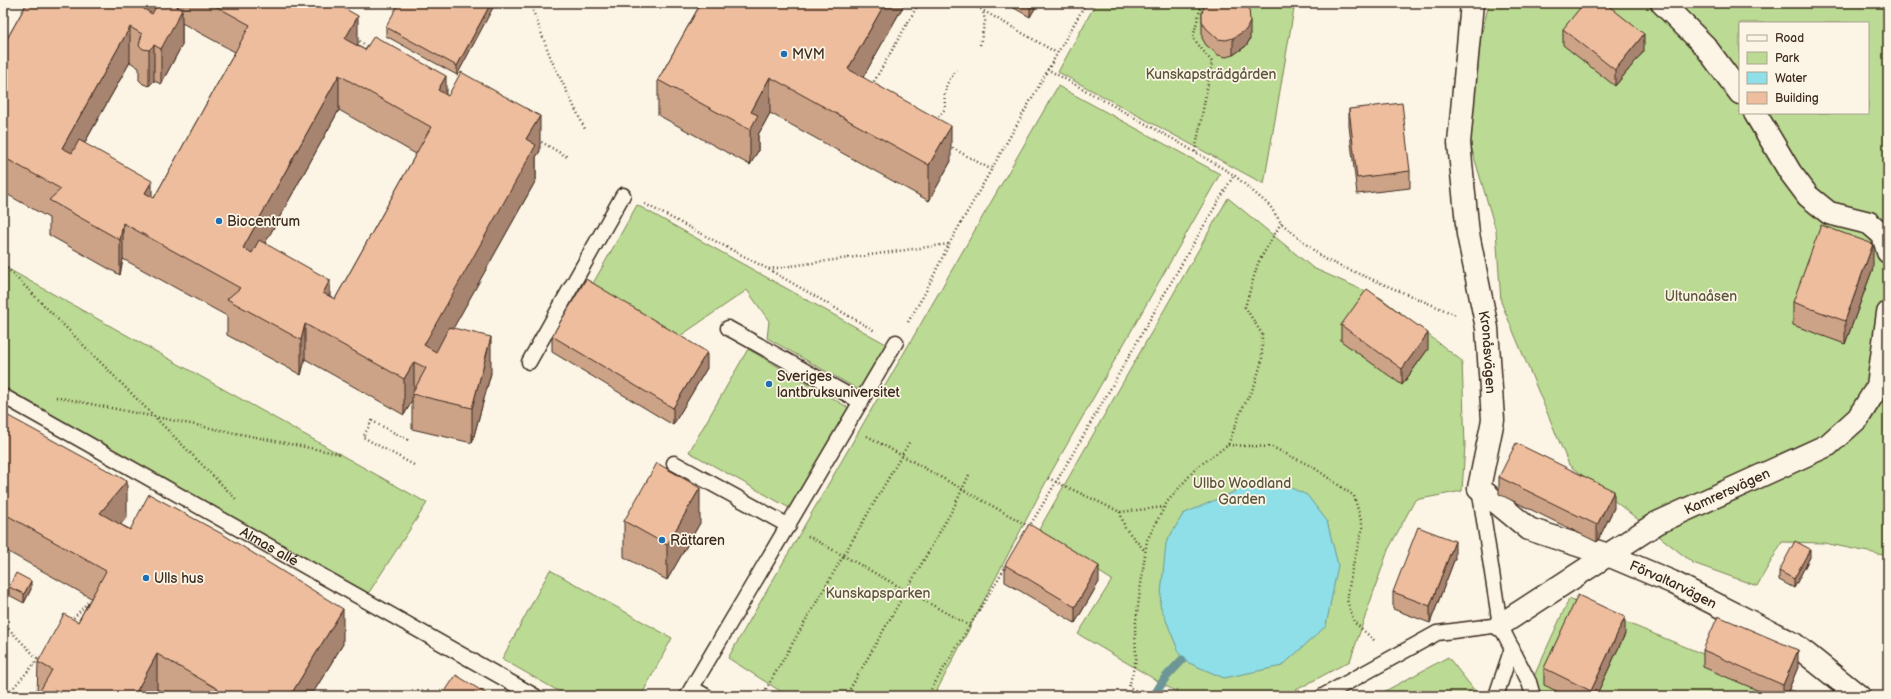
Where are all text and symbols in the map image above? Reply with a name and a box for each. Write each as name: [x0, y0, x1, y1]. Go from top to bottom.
legend: [1739, 22, 1869, 114]
text: Road: [1775, 31, 1804, 46]
place label: MVM: [792, 46, 825, 63]
marker: MVM: [779, 49, 789, 59]
text: Park: [1775, 51, 1799, 66]
park label: Kunskapsträdgården: [1145, 66, 1277, 83]
text: Water: [1775, 71, 1807, 86]
text: Building: [1775, 91, 1819, 106]
place label: Biocentrum: [227, 213, 300, 230]
marker: Biocentrum: [214, 216, 224, 226]
park label: Ultunaåsen: [1665, 288, 1737, 305]
street label: Kronåsvägen: [1475, 309, 1499, 394]
place label: Sveriges lantbruksuniversitet: [777, 368, 900, 401]
marker: Sveriges lantbruksuniversitet: [764, 379, 774, 389]
street label: Kamrersvägen: [1682, 465, 1773, 518]
park label: Ullbo Woodland Garden: [1193, 475, 1291, 508]
street label: Almas allé: [237, 524, 302, 570]
place label: Rättaren: [670, 532, 725, 549]
marker: Rättaren: [657, 535, 667, 545]
street label: Förvaltarvägen: [1627, 557, 1720, 612]
place label: Ulls hus: [154, 570, 204, 587]
marker: Ulls hus: [141, 573, 151, 583]
park label: Kunskapsparken: [826, 585, 931, 602]

